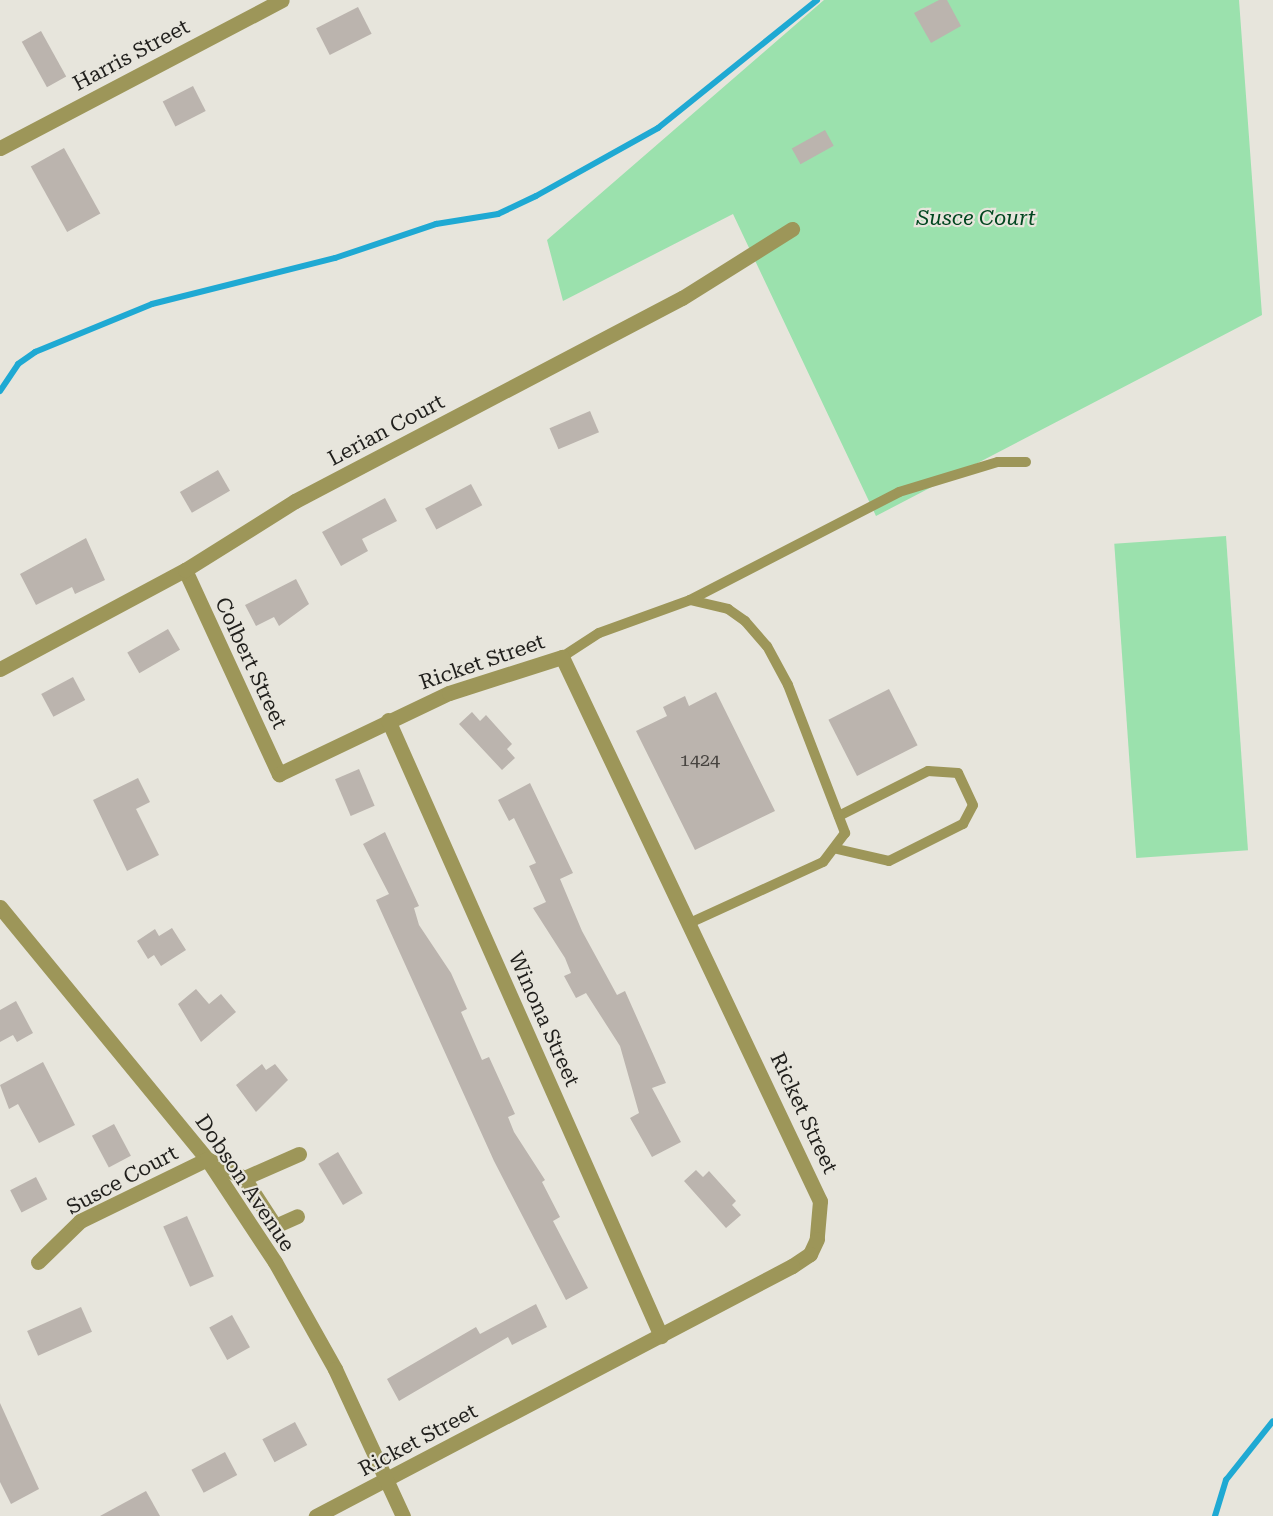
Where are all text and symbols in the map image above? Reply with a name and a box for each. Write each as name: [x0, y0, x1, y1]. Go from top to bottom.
street label: Harris Street: [68, 14, 194, 96]
park label: Susce Court: [916, 205, 1036, 231]
street label: Lerian Court: [324, 389, 448, 471]
street label: Colbert Street: [210, 593, 292, 733]
street label: Ricket Street: [416, 629, 548, 695]
house number: 1424: [680, 749, 720, 771]
street label: Winona Street: [503, 948, 585, 1090]
street label: Ricket Street: [765, 1048, 843, 1178]
street label: Dobson Avenue: [190, 1110, 300, 1256]
street label: Susce Court: [62, 1140, 182, 1220]
street label: Ricket Street: [354, 1398, 482, 1482]

